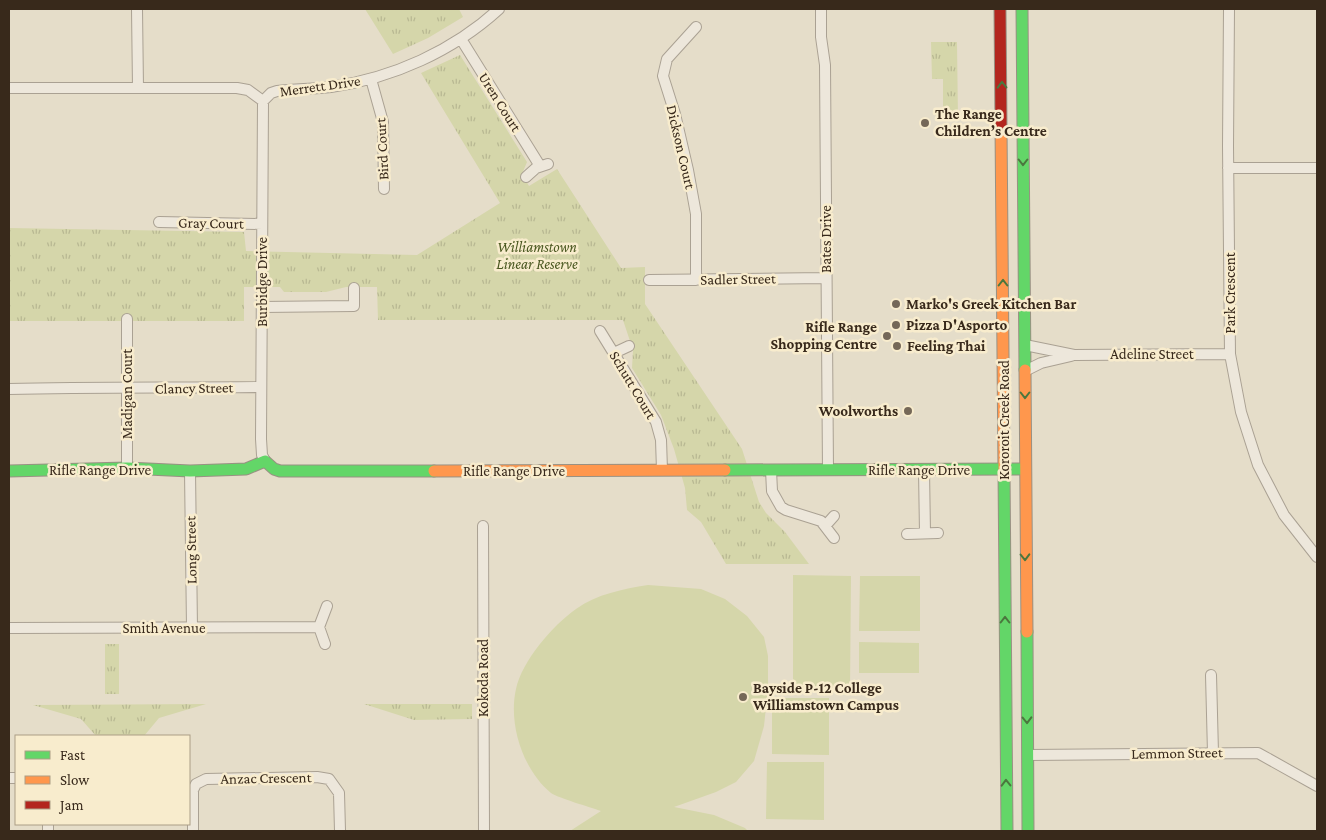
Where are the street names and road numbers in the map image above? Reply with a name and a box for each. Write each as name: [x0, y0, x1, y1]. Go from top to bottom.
street label: Uren Court: [476, 69, 525, 135]
street label: Merrett Drive: [279, 72, 362, 100]
street label: Dickson Court: [664, 103, 699, 192]
street label: Bird Court: [372, 116, 392, 181]
street label: Bates Drive: [818, 205, 834, 273]
street label: Gray Court: [178, 214, 245, 233]
street label: Burbidge Drive: [254, 237, 271, 327]
street label: Park Crescent: [1222, 251, 1238, 334]
street label: Sadler Street: [700, 270, 777, 288]
street label: Adeline Street: [1110, 346, 1195, 362]
street label: Madigan Court: [119, 348, 136, 439]
street label: Schutt Court: [606, 348, 660, 423]
street label: Kororoit Creek Road: [996, 360, 1012, 480]
street label: Clancy Street: [154, 379, 235, 398]
street label: Rifle Range Drive: [49, 462, 152, 479]
street label: Rifle Range Drive: [868, 462, 971, 479]
street label: Rifle Range Drive: [463, 463, 566, 480]
street label: Long Street: [182, 515, 201, 584]
street label: Smith Avenue: [122, 620, 206, 636]
street label: Kokoda Road: [475, 639, 491, 717]
street label: Lemmon Street: [1131, 744, 1224, 762]
street label: Anzac Crescent: [220, 769, 313, 787]

